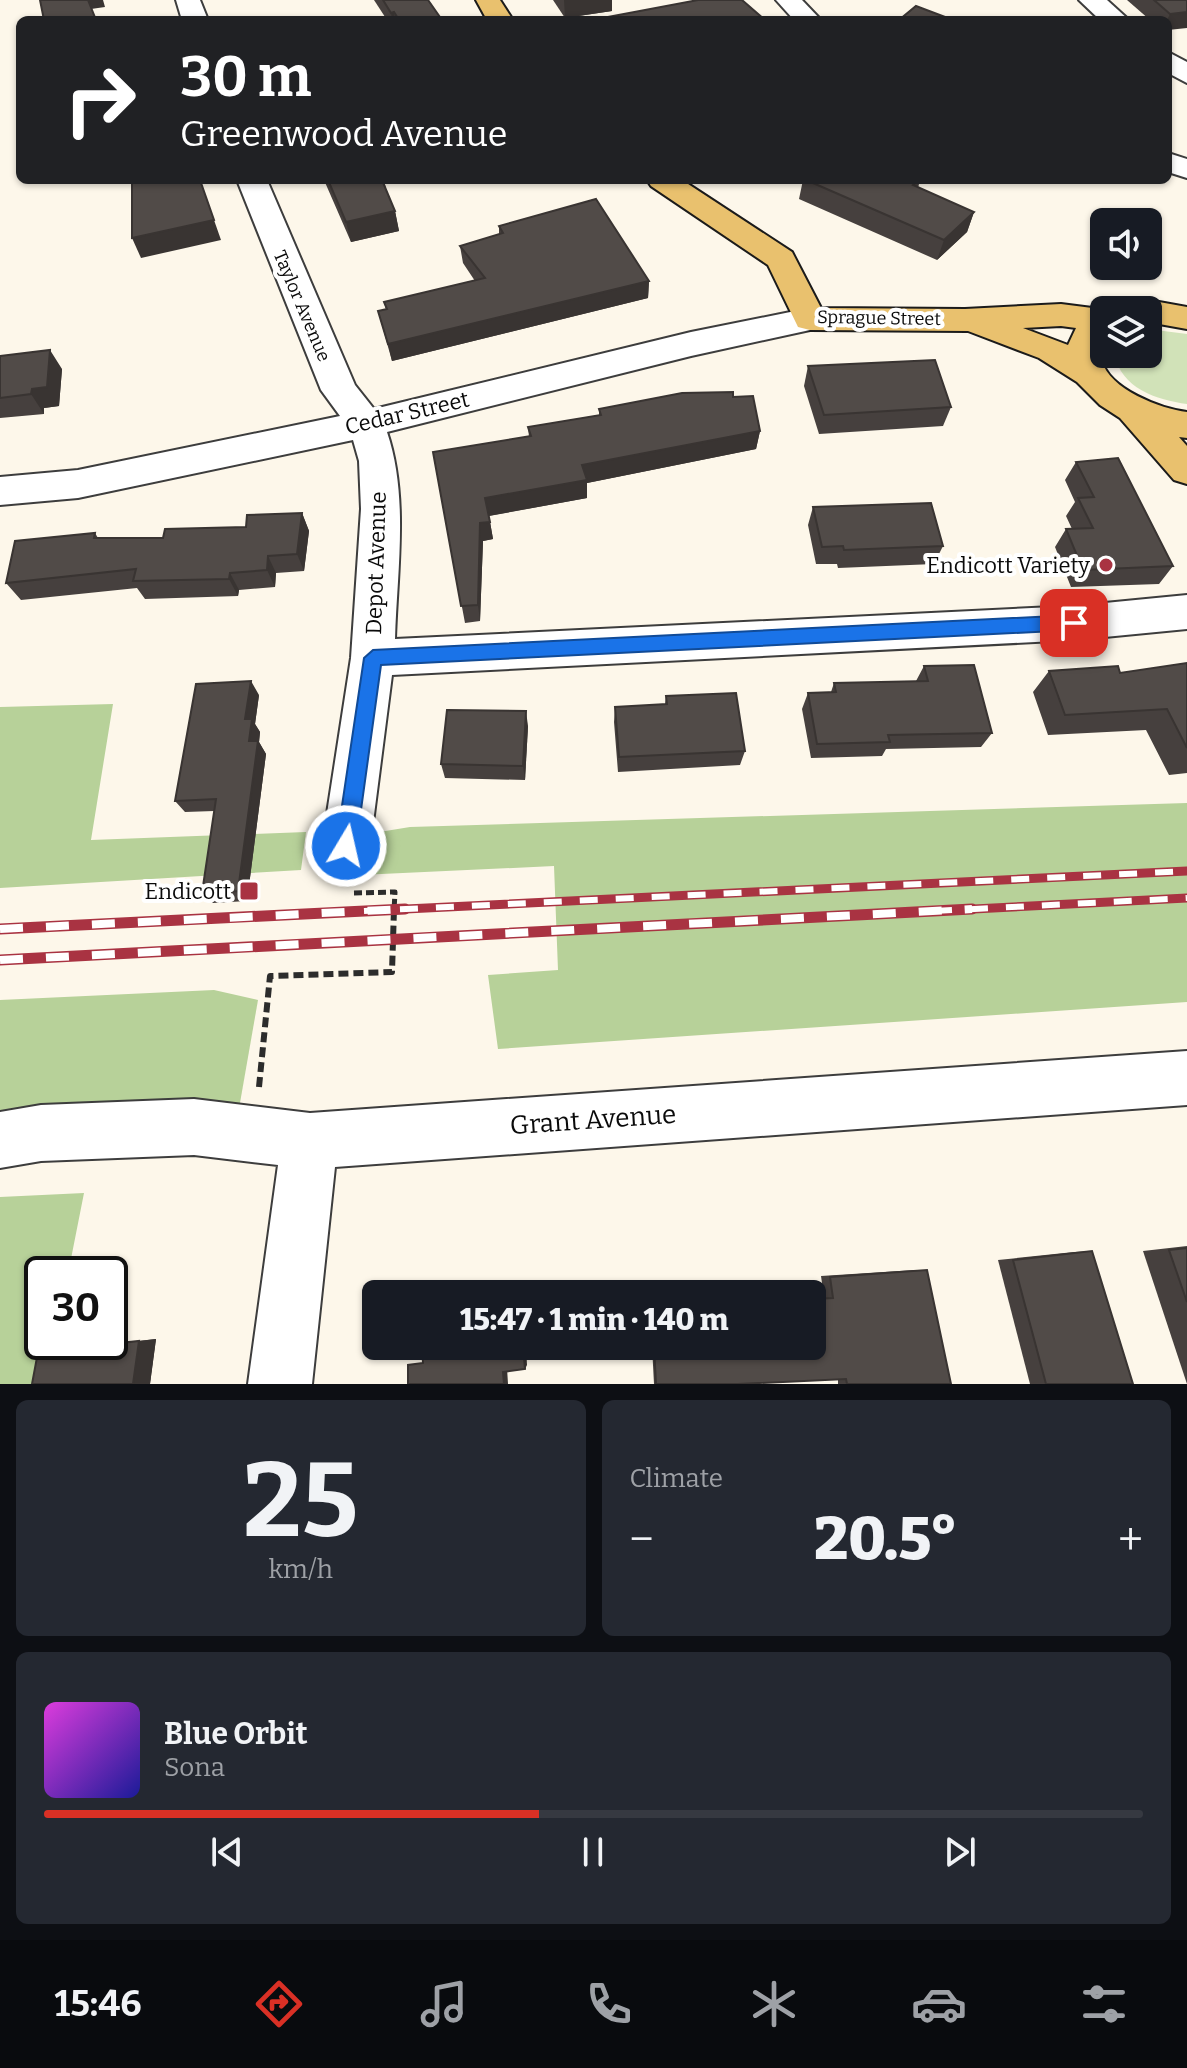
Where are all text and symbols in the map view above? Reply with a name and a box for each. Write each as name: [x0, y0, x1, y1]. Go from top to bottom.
text: 30 m: [180, 44, 311, 111]
icon: right: [48, 48, 152, 152]
text: Greenwood Avenue: [180, 112, 508, 156]
map controls: [1090, 208, 1162, 368]
button: sound: [1090, 208, 1162, 280]
street label: Taylor Avenue: [269, 247, 335, 365]
button: layers: [1090, 296, 1162, 368]
street label: Sprague Street: [817, 306, 941, 330]
street label: Cedar Street: [342, 386, 472, 440]
street label: Depot Avenue: [360, 491, 392, 635]
place label: Endicott Variety: [926, 552, 1090, 579]
marker: Endicott Variety: [1097, 556, 1115, 574]
pin: [1040, 589, 1108, 657]
icon: arrive: [1052, 601, 1096, 645]
position arrow: [304, 804, 388, 888]
place label: Endicott: [145, 878, 231, 905]
marker: Endicott: [238, 880, 260, 902]
street label: Grant Avenue: [509, 1099, 677, 1141]
speed limit sign: 30: [24, 1256, 128, 1360]
text: 15:47 · 1 min · 140 m: [460, 1302, 728, 1338]
text: 25: [243, 1439, 358, 1564]
text: Climate: [630, 1463, 723, 1494]
text: 20.5°: [814, 1503, 958, 1575]
text: −: [630, 1513, 654, 1566]
text: +: [1118, 1513, 1143, 1566]
text: km/h: [269, 1554, 333, 1585]
text: Blue Orbit: [164, 1716, 308, 1752]
text: Sona: [164, 1752, 225, 1783]
icon: previous: [205, 1830, 249, 1874]
icon: pause: [571, 1830, 615, 1874]
icon: next: [938, 1830, 982, 1874]
icon: directions: [251, 1976, 307, 2032]
icon: music: [416, 1976, 472, 2032]
icon: phone: [581, 1976, 637, 2032]
icon: climate: [746, 1976, 802, 2032]
icon: car: [911, 1976, 967, 2032]
icon: filters: [1076, 1976, 1132, 2032]
text: 15:46: [55, 1982, 141, 2026]

